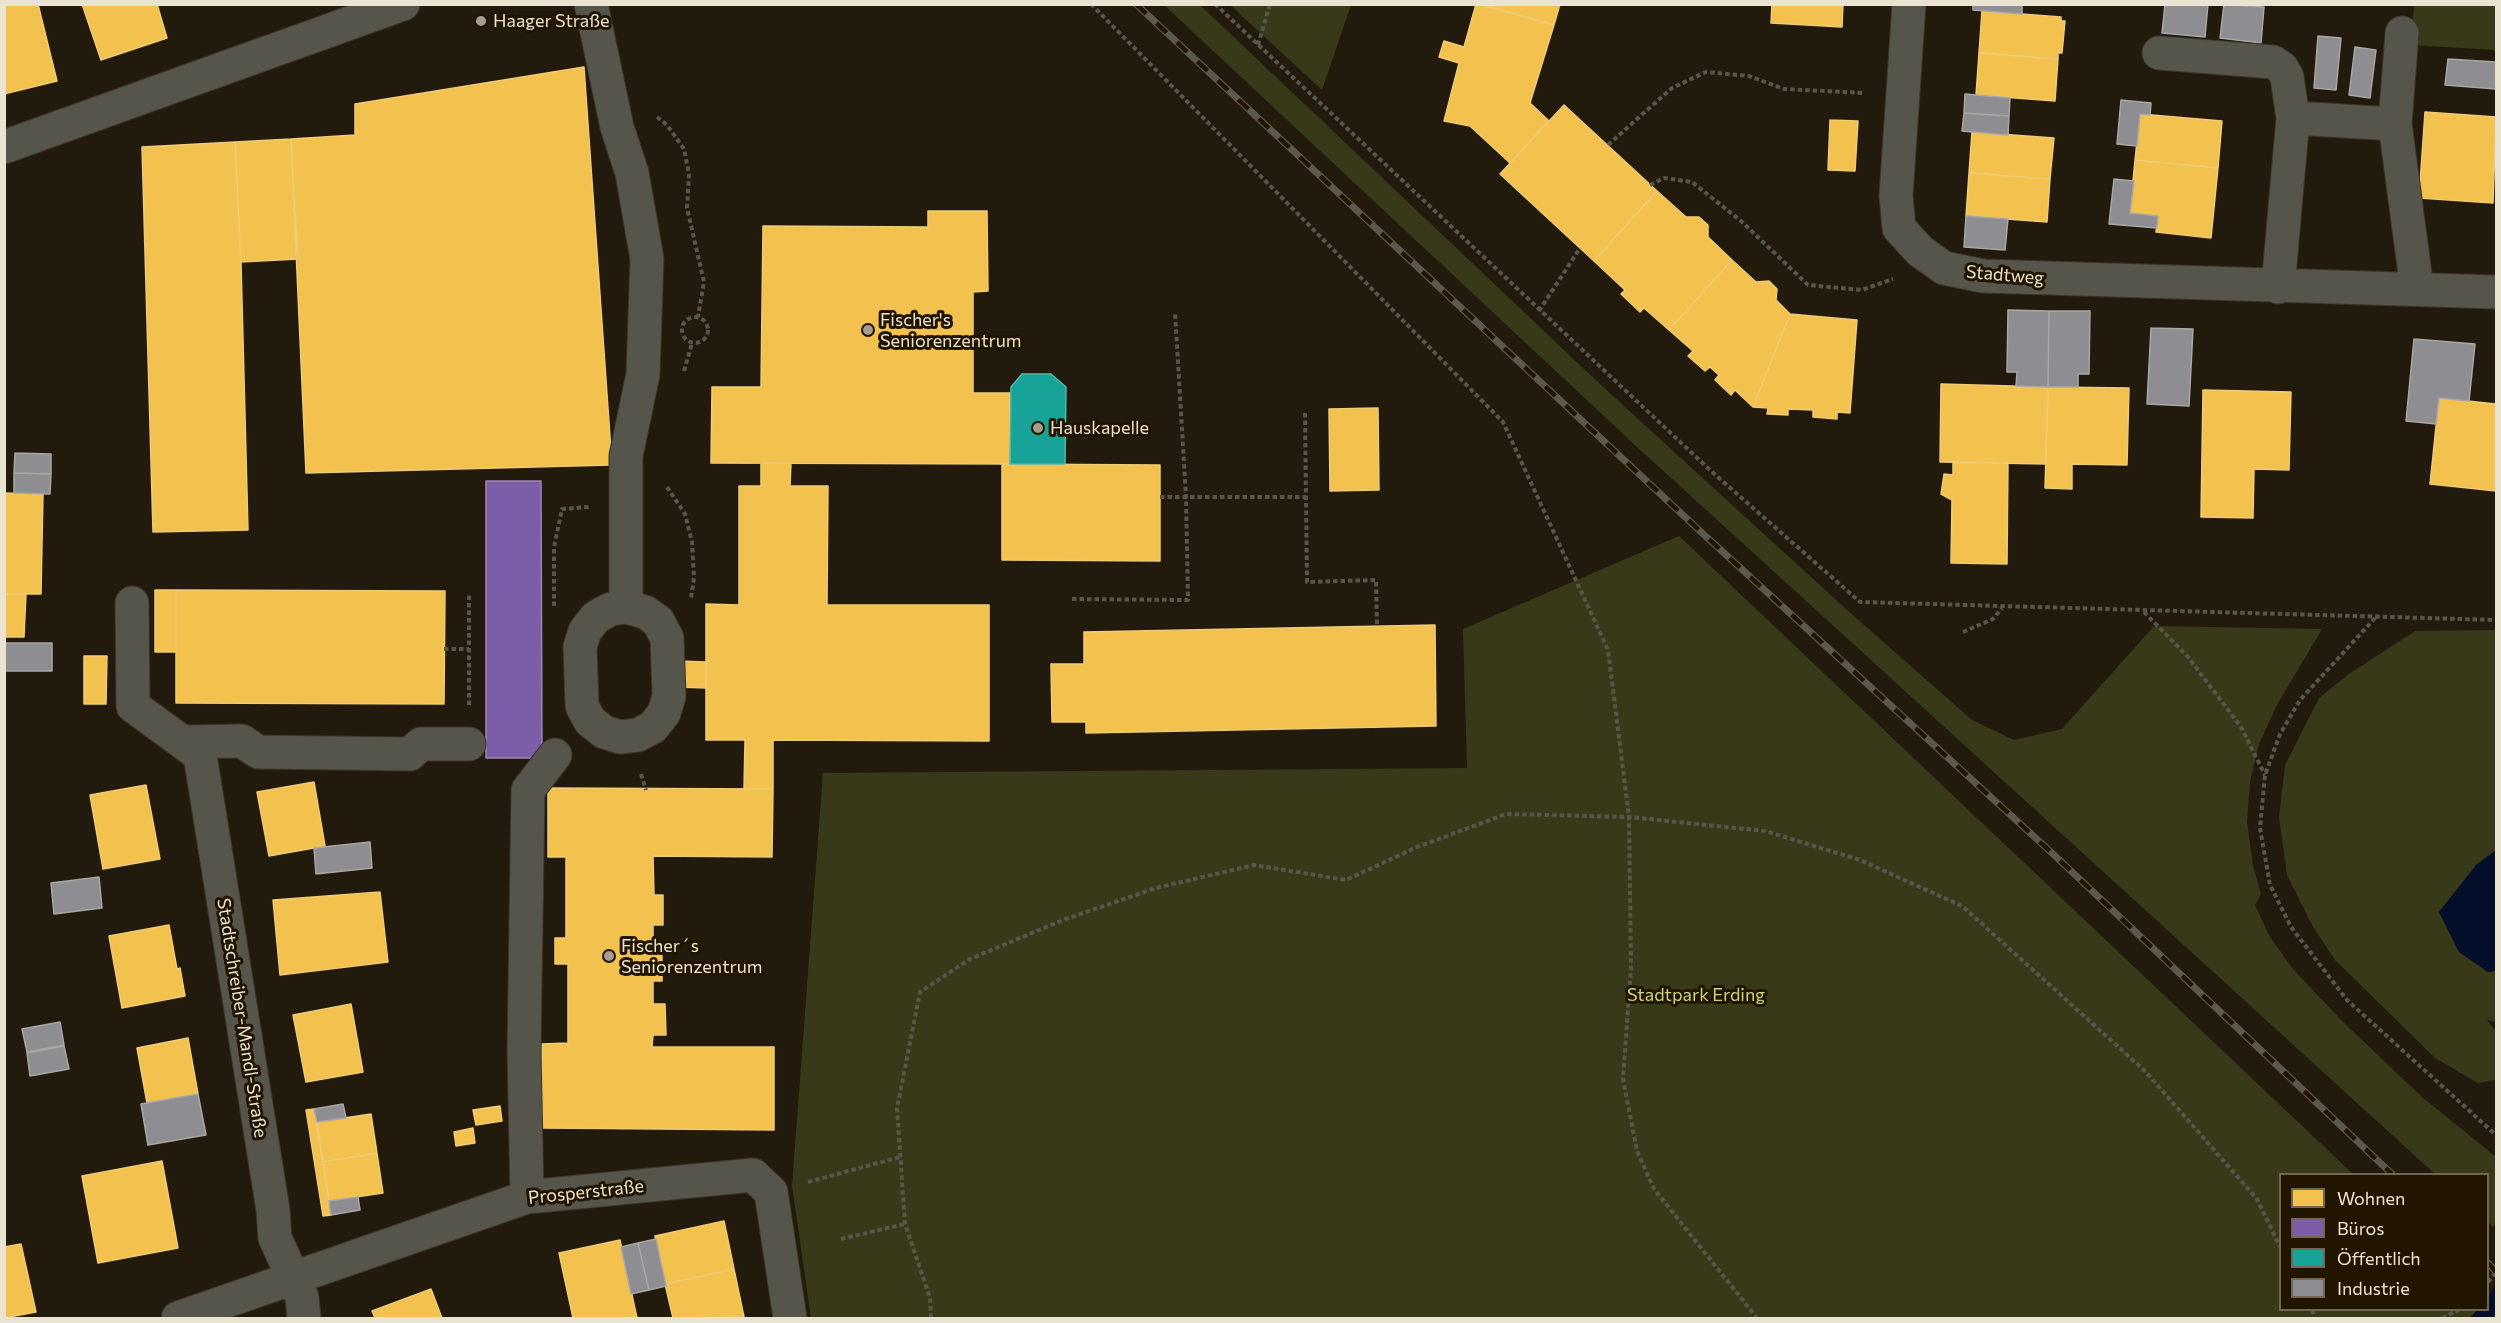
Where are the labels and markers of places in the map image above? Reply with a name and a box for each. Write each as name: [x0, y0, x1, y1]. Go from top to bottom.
place label: Haager Straße: [493, 10, 610, 32]
marker: Haager Straße: [474, 14, 488, 28]
place label: Fischer's Seniorenzentrum: [880, 309, 1021, 352]
marker: Fischer's Seniorenzentrum: [861, 323, 875, 337]
place label: Hauskapelle: [1050, 417, 1149, 439]
marker: Hauskapelle: [1031, 421, 1045, 435]
place label: Fischer´s Seniorenzentrum: [621, 935, 762, 978]
marker: Fischer´s Seniorenzentrum: [602, 949, 616, 963]

